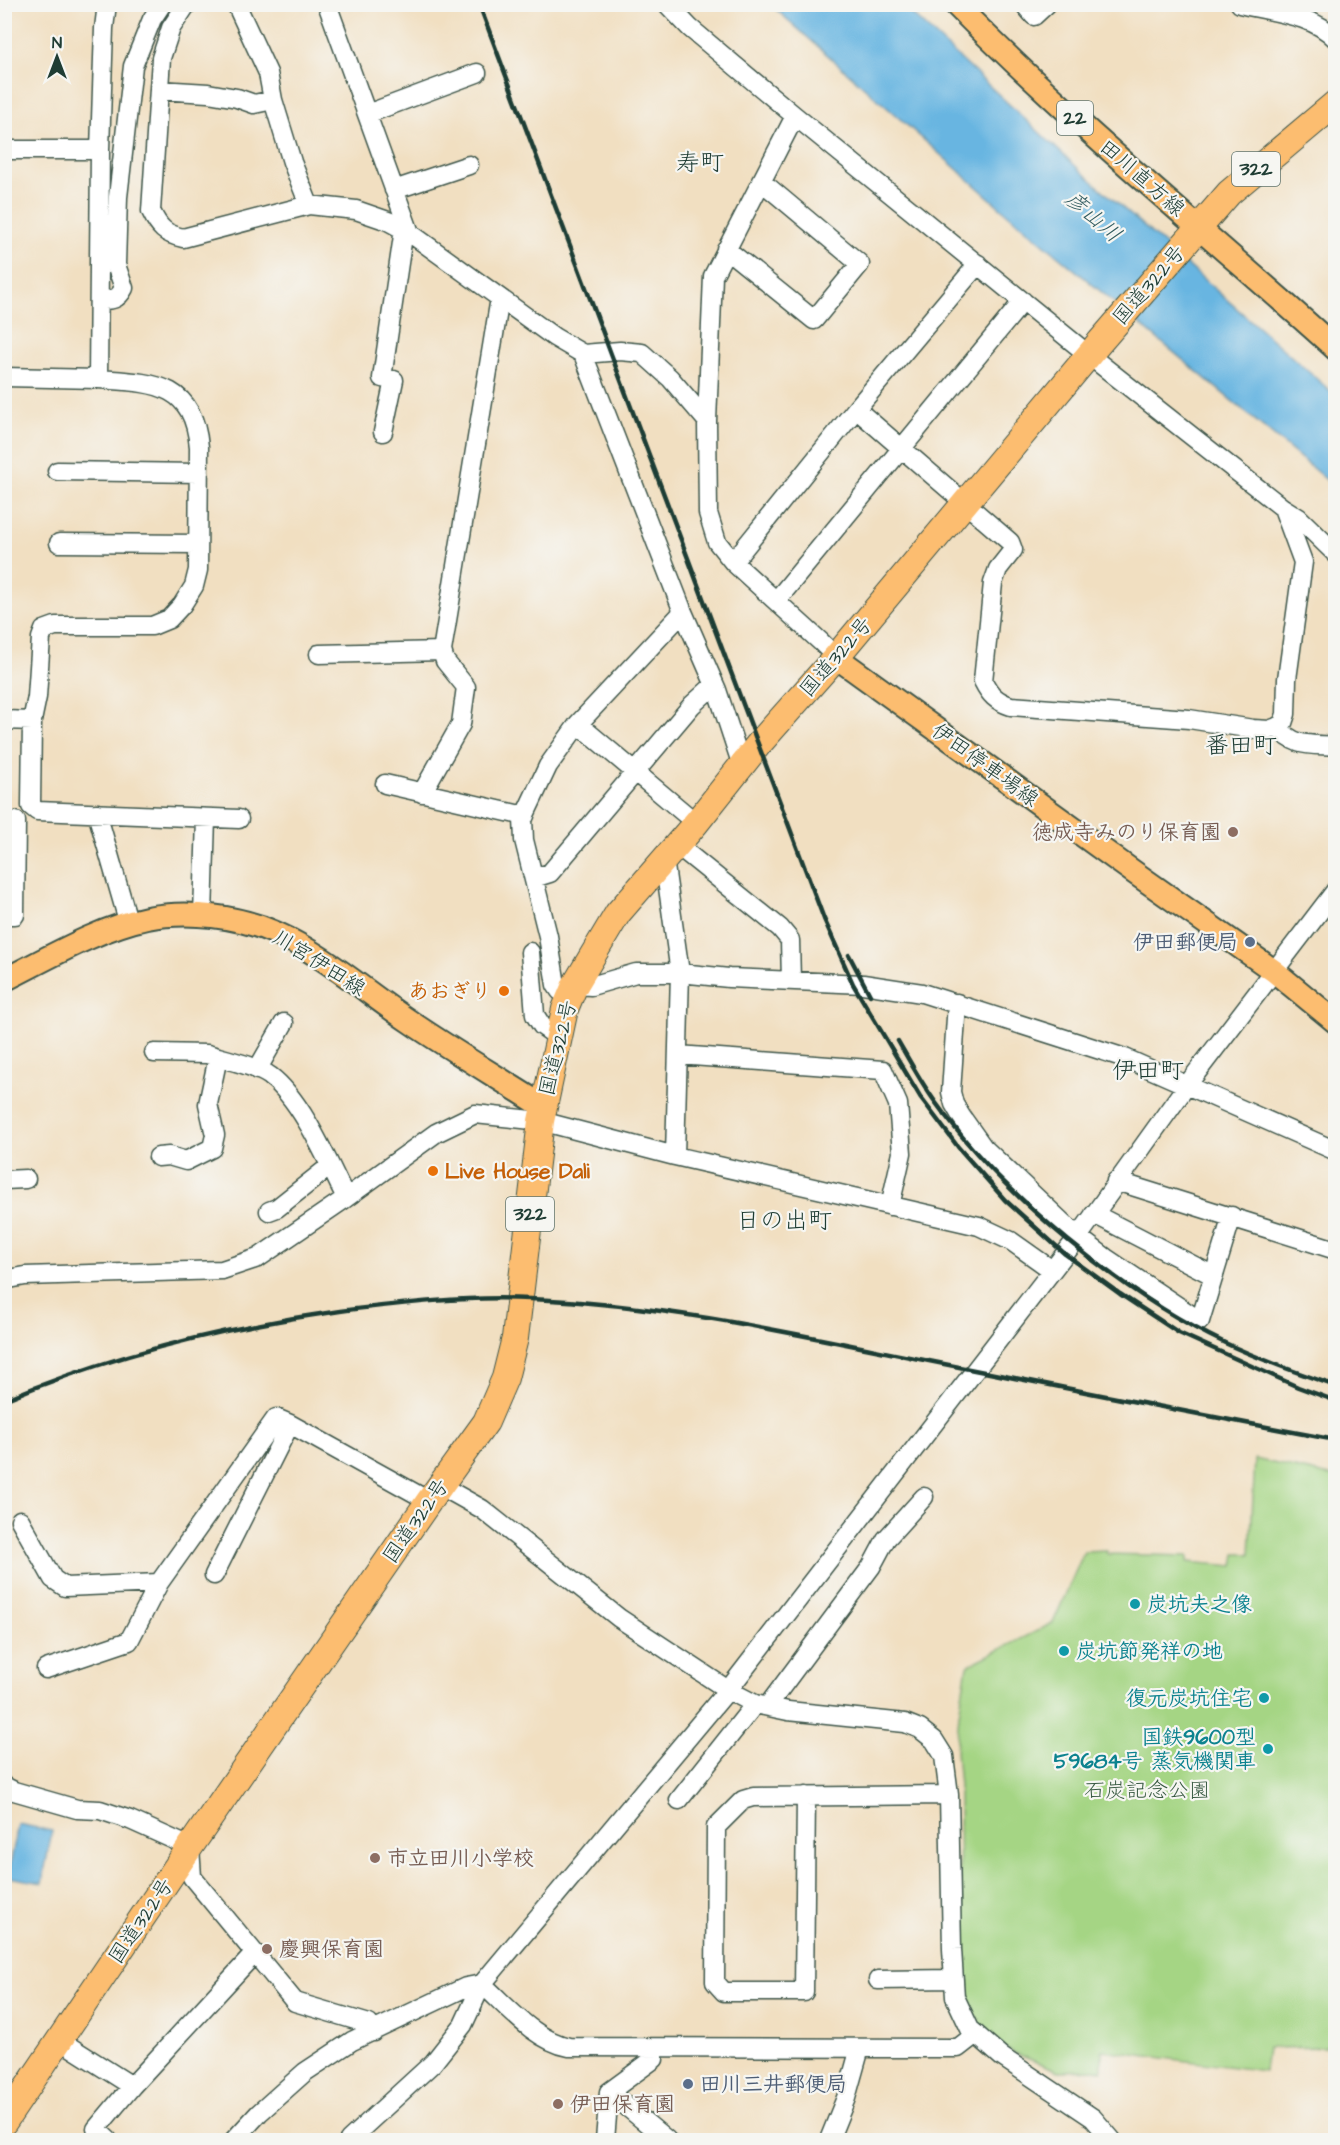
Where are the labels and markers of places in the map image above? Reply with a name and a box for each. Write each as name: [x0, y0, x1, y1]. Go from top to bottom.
place label: 徳成寺みのり保育園: [1032, 818, 1221, 847]
marker: 徳成寺みのり保育園: [1226, 825, 1240, 839]
place label: 伊田郵便局: [1133, 928, 1238, 957]
marker: 伊田郵便局: [1243, 935, 1257, 949]
place label: あおぎり: [408, 977, 492, 1006]
marker: あおぎり: [497, 984, 511, 998]
place label: Live House Dali: [445, 1157, 590, 1186]
marker: Live House Dali: [426, 1164, 440, 1178]
place label: 炭坑夫之像: [1147, 1590, 1252, 1619]
marker: 炭坑夫之像: [1128, 1597, 1142, 1611]
place label: 炭坑節発祥の地: [1076, 1637, 1223, 1666]
marker: 炭坑節発祥の地: [1057, 1644, 1071, 1658]
place label: 復元炭坑住宅: [1126, 1684, 1252, 1713]
marker: 復元炭坑住宅: [1257, 1691, 1271, 1705]
place label: 国鉄9600型 59684号 蒸気機関車: [1054, 1723, 1256, 1776]
marker: 国鉄9600型 59684号 蒸気機関車: [1261, 1742, 1275, 1756]
place label: 市立田川小学校: [387, 1844, 534, 1873]
marker: 市立田川小学校: [368, 1851, 382, 1865]
place label: 慶興保育園: [279, 1935, 384, 1964]
marker: 慶興保育園: [260, 1942, 274, 1956]
place label: 田川三井郵便局: [700, 2070, 847, 2099]
marker: 田川三井郵便局: [681, 2077, 695, 2091]
place label: 伊田保育園: [570, 2090, 675, 2119]
marker: 伊田保育園: [551, 2097, 565, 2111]

